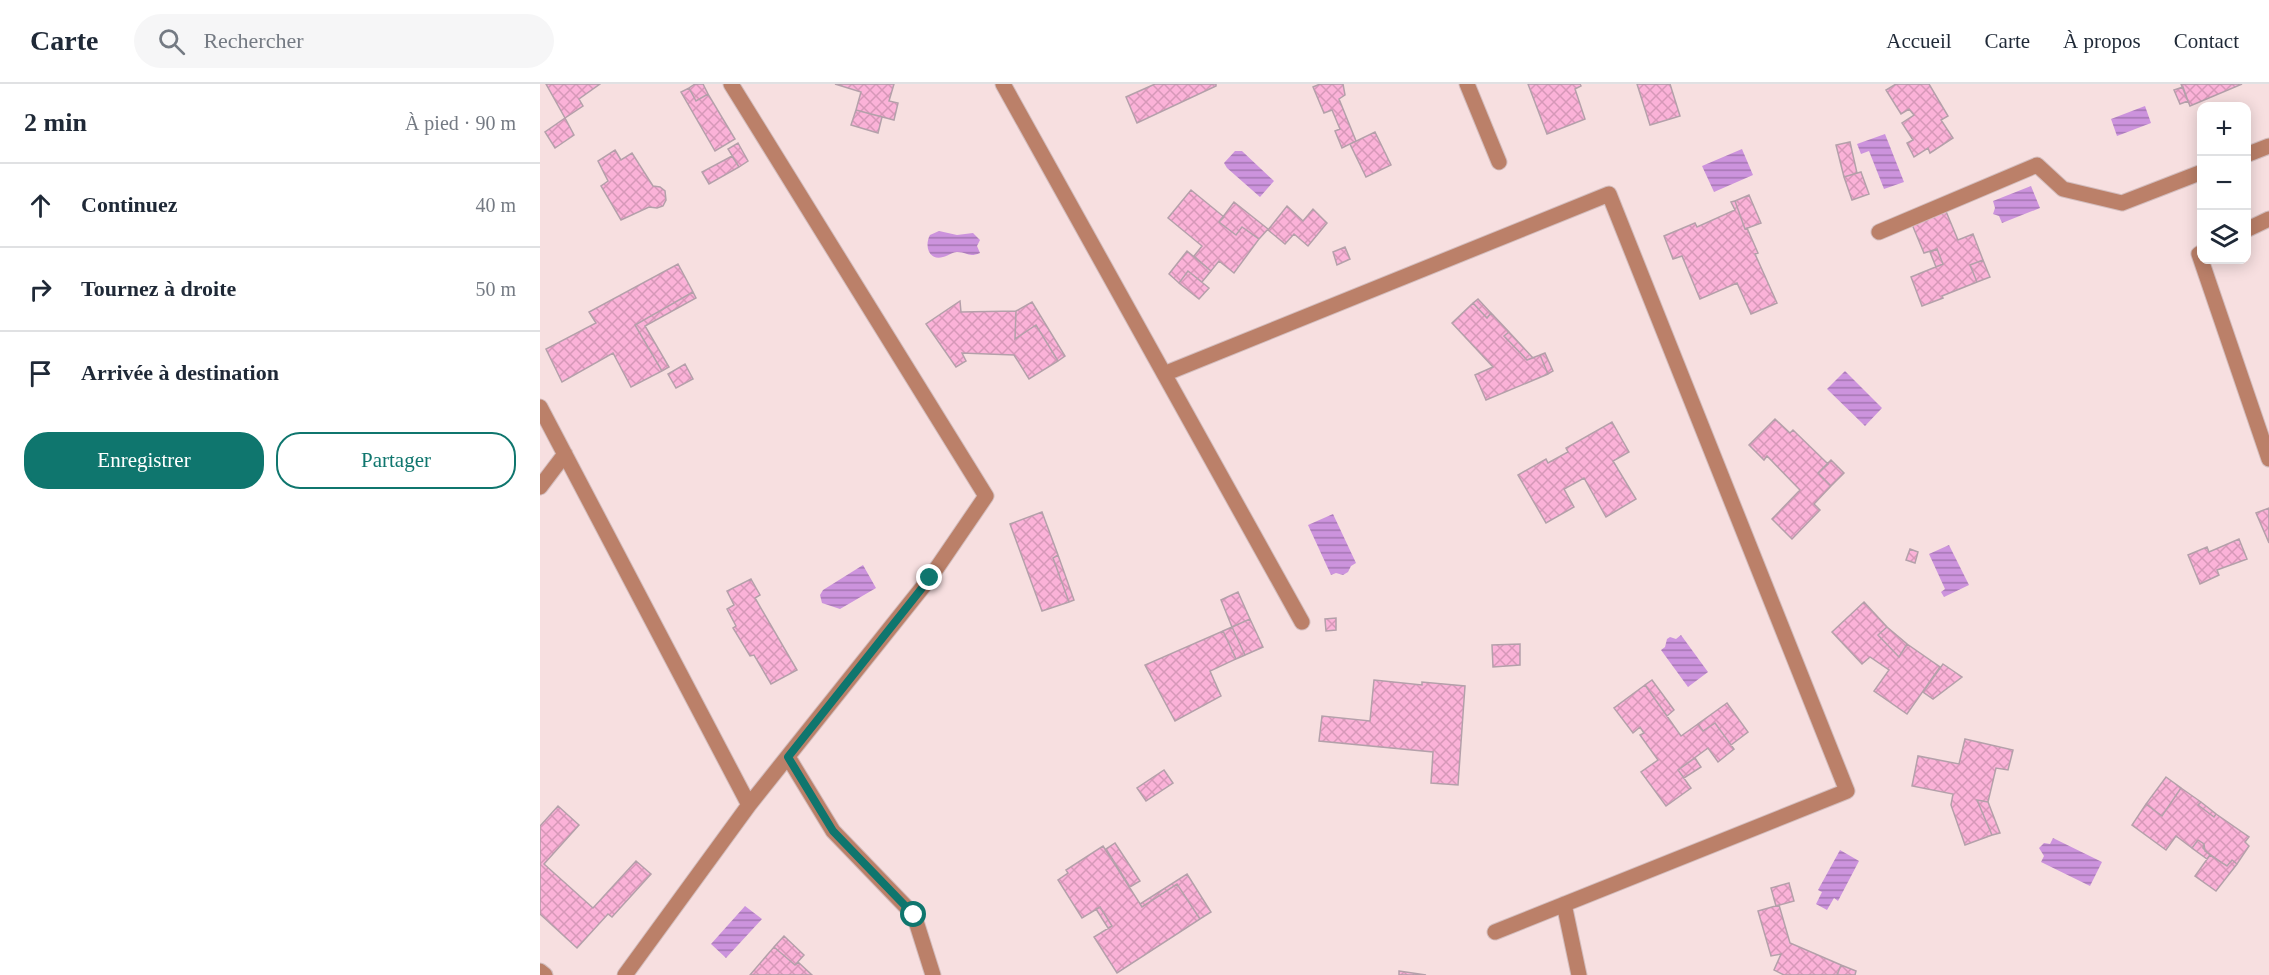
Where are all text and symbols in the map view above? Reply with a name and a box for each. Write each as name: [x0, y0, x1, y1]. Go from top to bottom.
search box: [134, 14, 554, 68]
text: Carte: [30, 25, 98, 56]
icon: search: [155, 25, 188, 58]
text: Rechercher: [203, 28, 304, 53]
text: Accueil: [1886, 29, 1952, 53]
text: Carte: [1985, 29, 2030, 53]
text: À propos: [2063, 29, 2141, 53]
text: Contact: [2174, 29, 2239, 53]
map controls: [2197, 102, 2251, 264]
button: +: [2197, 102, 2251, 156]
text: 2 min: [24, 108, 87, 137]
text: À pied · 90 m: [405, 112, 516, 134]
button: −: [2197, 156, 2251, 210]
icon: ahead: [24, 189, 57, 222]
text: Continuez: [81, 192, 178, 217]
text: 40 m: [475, 194, 516, 216]
button: layers: [2197, 210, 2251, 264]
icon: right: [24, 273, 57, 306]
text: Tournez à droite: [81, 276, 236, 301]
text: 50 m: [475, 278, 516, 300]
icon: arrive: [24, 357, 57, 390]
text: Arrivée à destination: [81, 360, 279, 385]
button: Enregistrer: [24, 432, 264, 489]
button: Partager: [276, 432, 516, 489]
route end: [916, 564, 942, 590]
route start: [900, 901, 926, 927]

